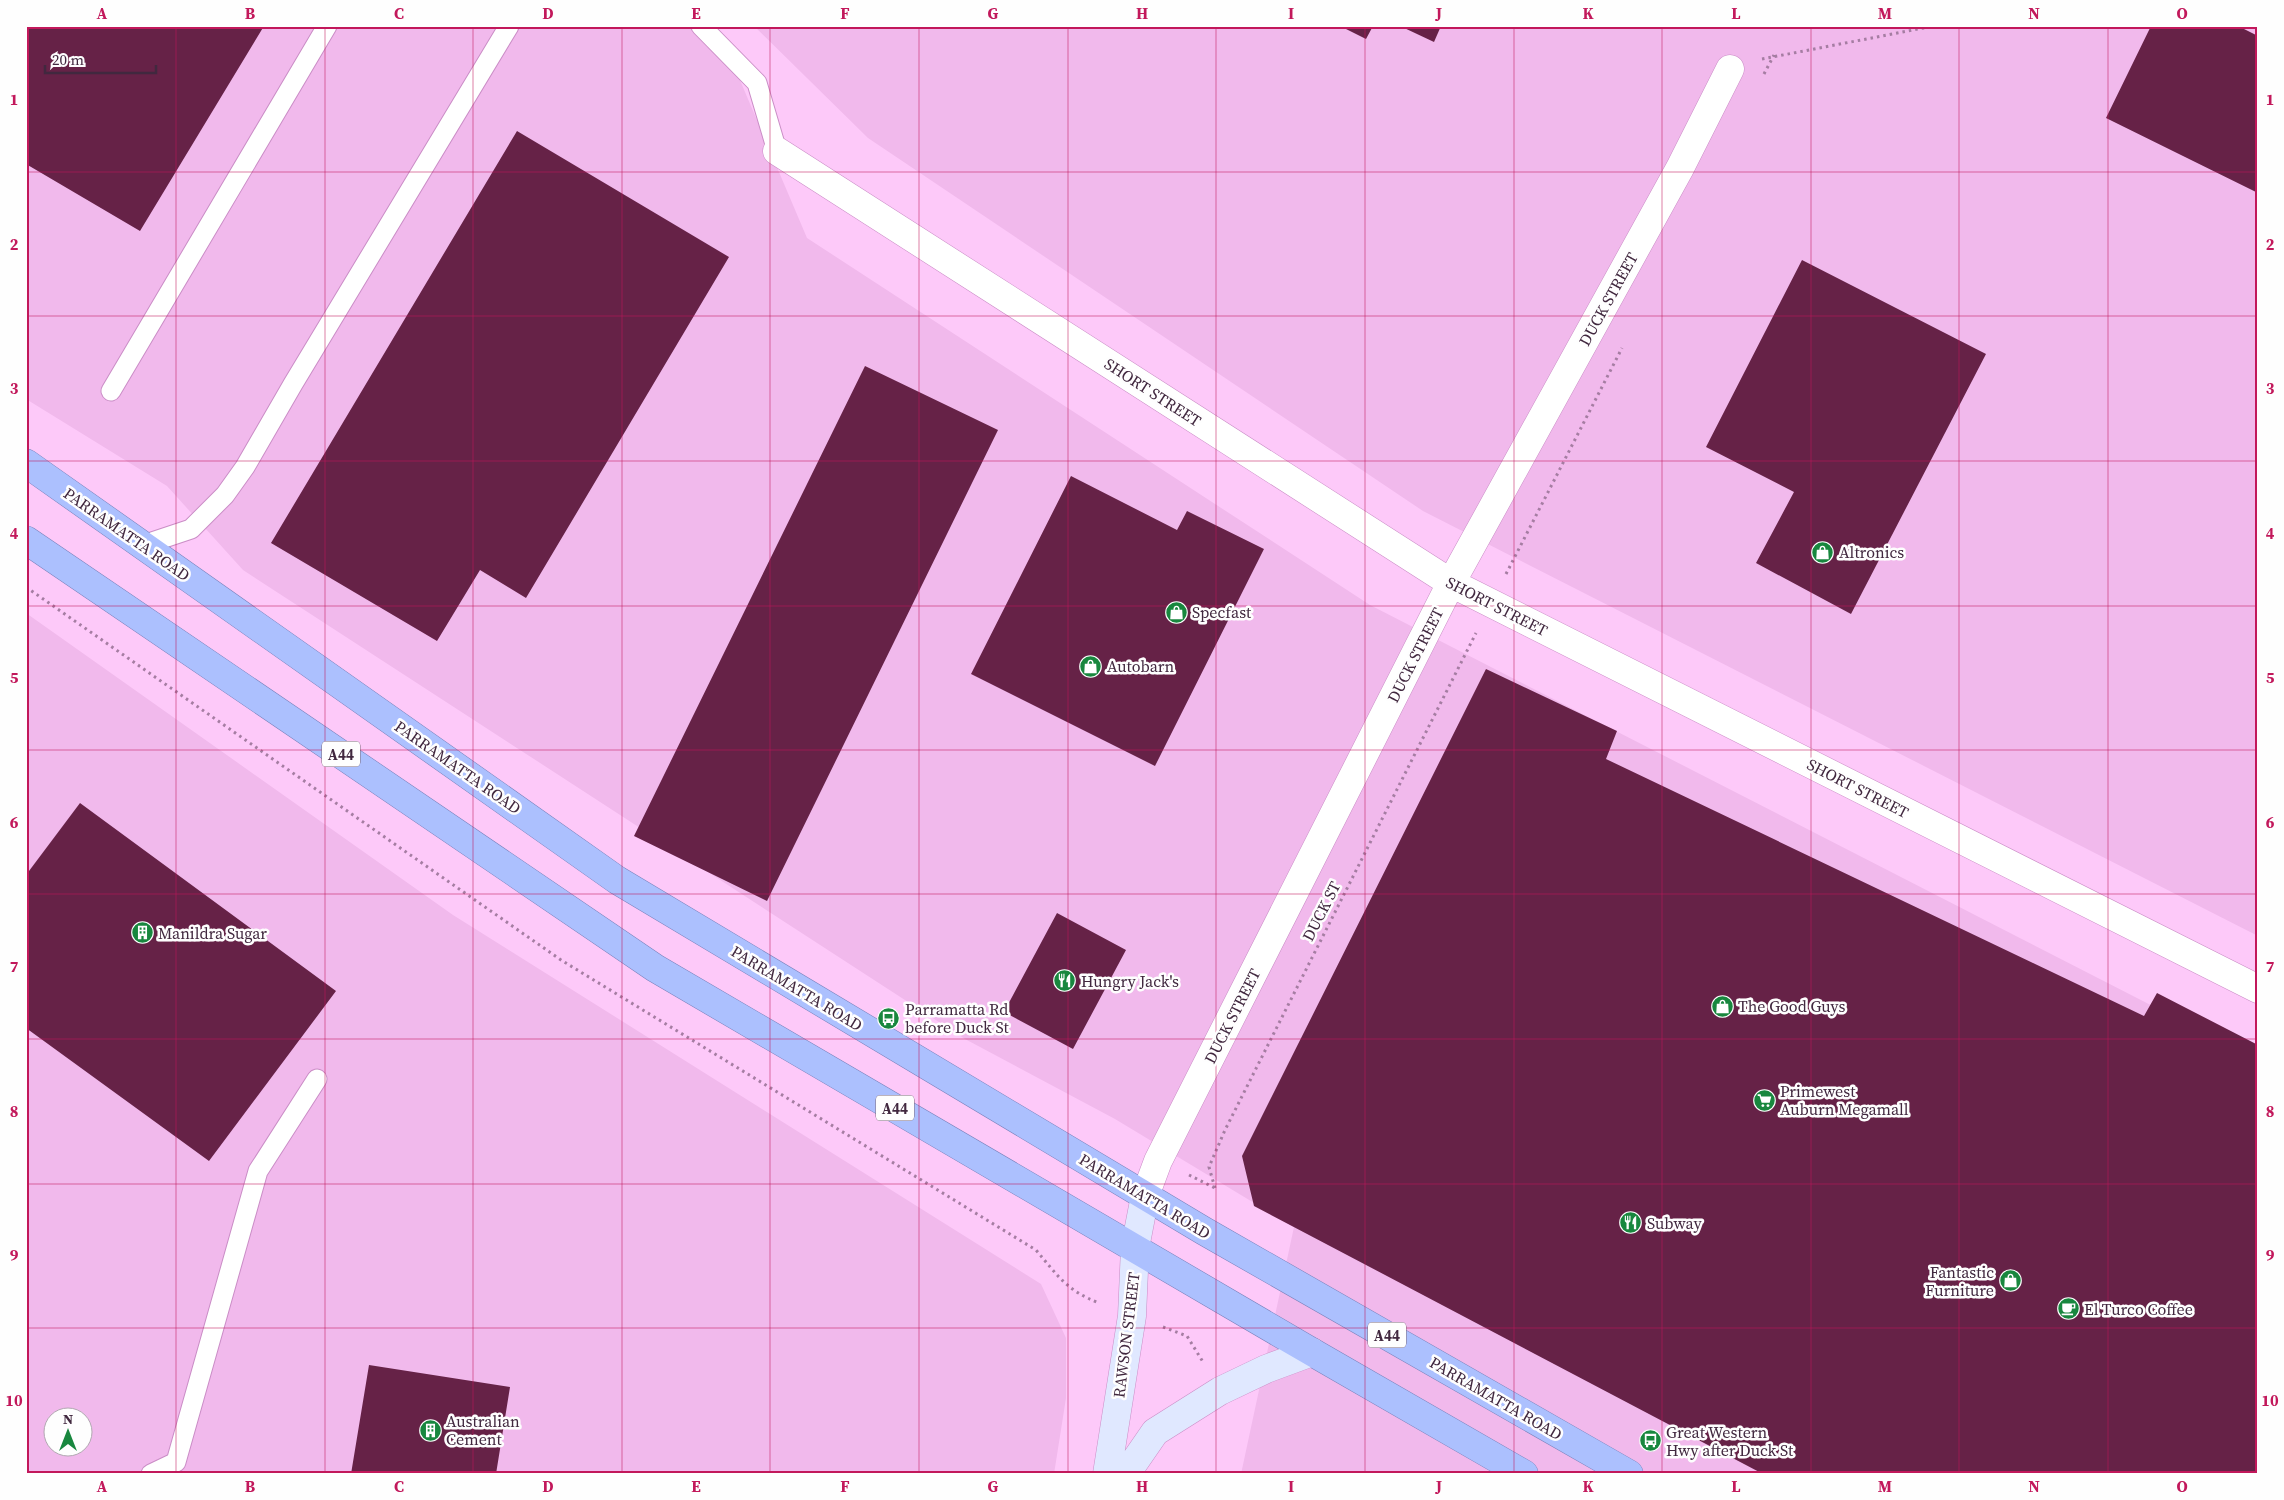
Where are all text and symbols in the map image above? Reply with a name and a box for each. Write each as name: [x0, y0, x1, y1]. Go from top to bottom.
text: A: [97, 2, 108, 24]
text: B: [245, 2, 256, 24]
text: C: [394, 2, 404, 24]
text: D: [542, 2, 554, 24]
text: E: [691, 2, 701, 24]
text: F: [840, 2, 850, 24]
text: G: [988, 2, 999, 24]
text: H: [1136, 2, 1148, 24]
text: I: [1288, 2, 1294, 24]
text: J: [1435, 2, 1442, 24]
text: K: [1582, 2, 1594, 24]
text: L: [1731, 2, 1741, 24]
text: M: [1878, 2, 1892, 24]
text: N: [2028, 2, 2040, 24]
text: O: [2176, 2, 2188, 24]
scale bar: [45, 42, 156, 74]
text: 20 m: [52, 49, 84, 70]
text: 1: [10, 88, 18, 110]
text: 1: [2266, 88, 2274, 110]
text: 2: [10, 233, 19, 255]
text: 2: [2266, 233, 2275, 255]
street label: DUCK STREET: [1573, 248, 1643, 350]
street label: SHORT STREET: [1100, 352, 1206, 432]
text: 3: [10, 377, 19, 399]
text: 3: [2266, 377, 2275, 399]
street label: PARRAMATTA ROAD: [59, 482, 195, 586]
text: 4: [10, 522, 19, 544]
text: 4: [2266, 522, 2275, 544]
shop icon: Altronics: [1811, 540, 1835, 564]
place label: Altronics: [1839, 541, 1904, 563]
street label: SHORT STREET: [1442, 571, 1552, 641]
shop icon: Specfast: [1164, 600, 1188, 624]
place label: Specfast: [1192, 601, 1252, 623]
street label: DUCK STREET: [1382, 603, 1449, 706]
shop icon: Autobarn: [1079, 654, 1103, 678]
place label: Autobarn: [1107, 655, 1175, 677]
text: 5: [10, 666, 19, 688]
text: 5: [2266, 666, 2275, 688]
street label: PARRAMATTA ROAD: [390, 715, 526, 819]
road number: A44: [322, 742, 360, 766]
street label: SHORT STREET: [1803, 753, 1913, 823]
text: 6: [10, 811, 19, 833]
text: 6: [2266, 811, 2275, 833]
street label: DUCK ST: [1297, 877, 1346, 945]
building icon: Manildra Sugar: [130, 921, 154, 945]
place label: Manildra Sugar: [158, 922, 267, 944]
street label: PARRAMATTA ROAD: [727, 940, 867, 1036]
text: 7: [10, 955, 19, 977]
text: 7: [2266, 955, 2275, 977]
street label: DUCK STREET: [1199, 964, 1266, 1067]
restaurant icon: Hungry Jack's: [1053, 969, 1077, 993]
place label: Hungry Jack's: [1081, 970, 1179, 992]
shop icon: The Good Guys: [1710, 994, 1734, 1018]
place label: The Good Guys: [1738, 995, 1845, 1017]
place label: Parramatta Rd before Duck St: [905, 998, 1010, 1038]
bus stop icon: Parramatta Rd before Duck St: [877, 1006, 901, 1030]
place label: Primewest Auburn Megamall: [1780, 1080, 1909, 1120]
supermarket icon: Primewest Auburn Megamall: [1752, 1088, 1776, 1112]
road number: A44: [876, 1096, 914, 1120]
text: 8: [10, 1100, 18, 1122]
text: 8: [2266, 1100, 2274, 1122]
street label: PARRAMATTA ROAD: [1075, 1148, 1215, 1244]
restaurant icon: Subway: [1619, 1211, 1643, 1235]
place label: Subway: [1647, 1212, 1703, 1234]
text: 9: [10, 1244, 19, 1266]
text: 9: [2266, 1244, 2275, 1266]
place label: Fantastic Furniture: [1925, 1261, 1994, 1301]
shop icon: Fantastic Furniture: [1998, 1269, 2022, 1293]
street label: RAWSON STREET: [1107, 1271, 1145, 1399]
cafe icon: El Turco Coffee: [2056, 1297, 2080, 1321]
place label: El Turco Coffee: [2084, 1298, 2193, 1320]
road number: A44: [1368, 1322, 1406, 1348]
street label: PARRAMATTA ROAD: [1426, 1351, 1566, 1445]
text: 10: [5, 1389, 23, 1411]
text: 10: [2261, 1389, 2279, 1411]
north arrow: [42, 1408, 92, 1458]
text: N: [63, 1409, 73, 1429]
place label: Australian Cement: [446, 1410, 520, 1450]
building icon: Australian Cement: [418, 1418, 442, 1442]
place label: Great Western Hwy after Duck St: [1666, 1421, 1794, 1461]
bus stop icon: Great Western Hwy after Duck St: [1638, 1429, 1662, 1453]
text: A: [97, 1475, 108, 1497]
text: B: [245, 1475, 256, 1497]
text: C: [394, 1475, 404, 1497]
text: D: [542, 1475, 554, 1497]
text: E: [691, 1475, 701, 1497]
text: F: [840, 1475, 850, 1497]
text: G: [988, 1475, 999, 1497]
text: H: [1136, 1475, 1148, 1497]
text: I: [1288, 1475, 1294, 1497]
text: J: [1435, 1475, 1442, 1497]
text: K: [1582, 1475, 1594, 1497]
text: L: [1731, 1475, 1741, 1497]
text: M: [1878, 1475, 1892, 1497]
text: N: [2028, 1475, 2040, 1497]
text: O: [2176, 1475, 2188, 1497]

